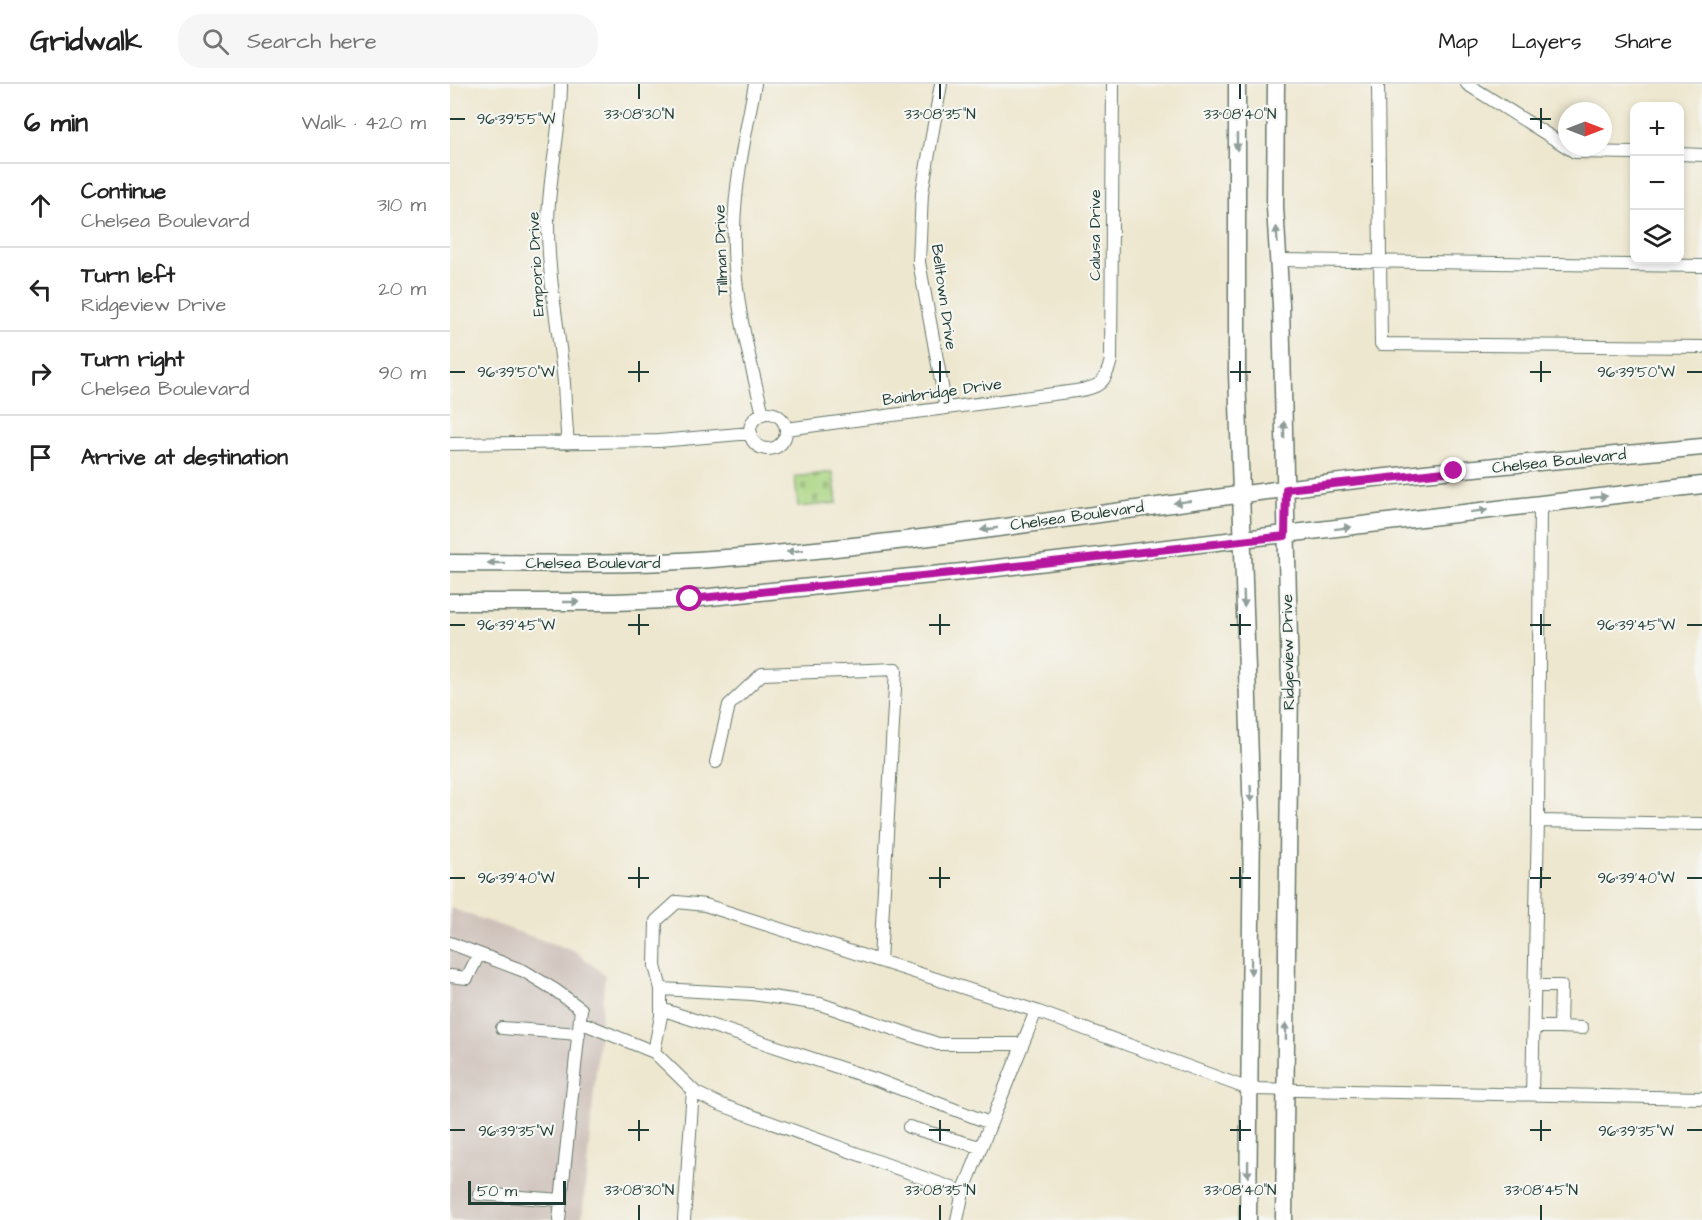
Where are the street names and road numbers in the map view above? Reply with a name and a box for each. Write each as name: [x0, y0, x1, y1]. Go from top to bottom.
street label: Calusa Drive: [1084, 189, 1106, 281]
street label: Tillman Drive: [708, 204, 734, 296]
street label: Emporio Drive: [522, 211, 550, 317]
street label: Belltown Drive: [926, 243, 962, 352]
street label: Bainbridge Drive: [881, 373, 1004, 412]
street label: Chelsea Boulevard: [1491, 443, 1627, 479]
street label: Chelsea Boulevard: [1009, 496, 1145, 536]
street label: Chelsea Boulevard: [526, 552, 660, 574]
street label: Ridgeview Drive: [1276, 593, 1301, 710]

